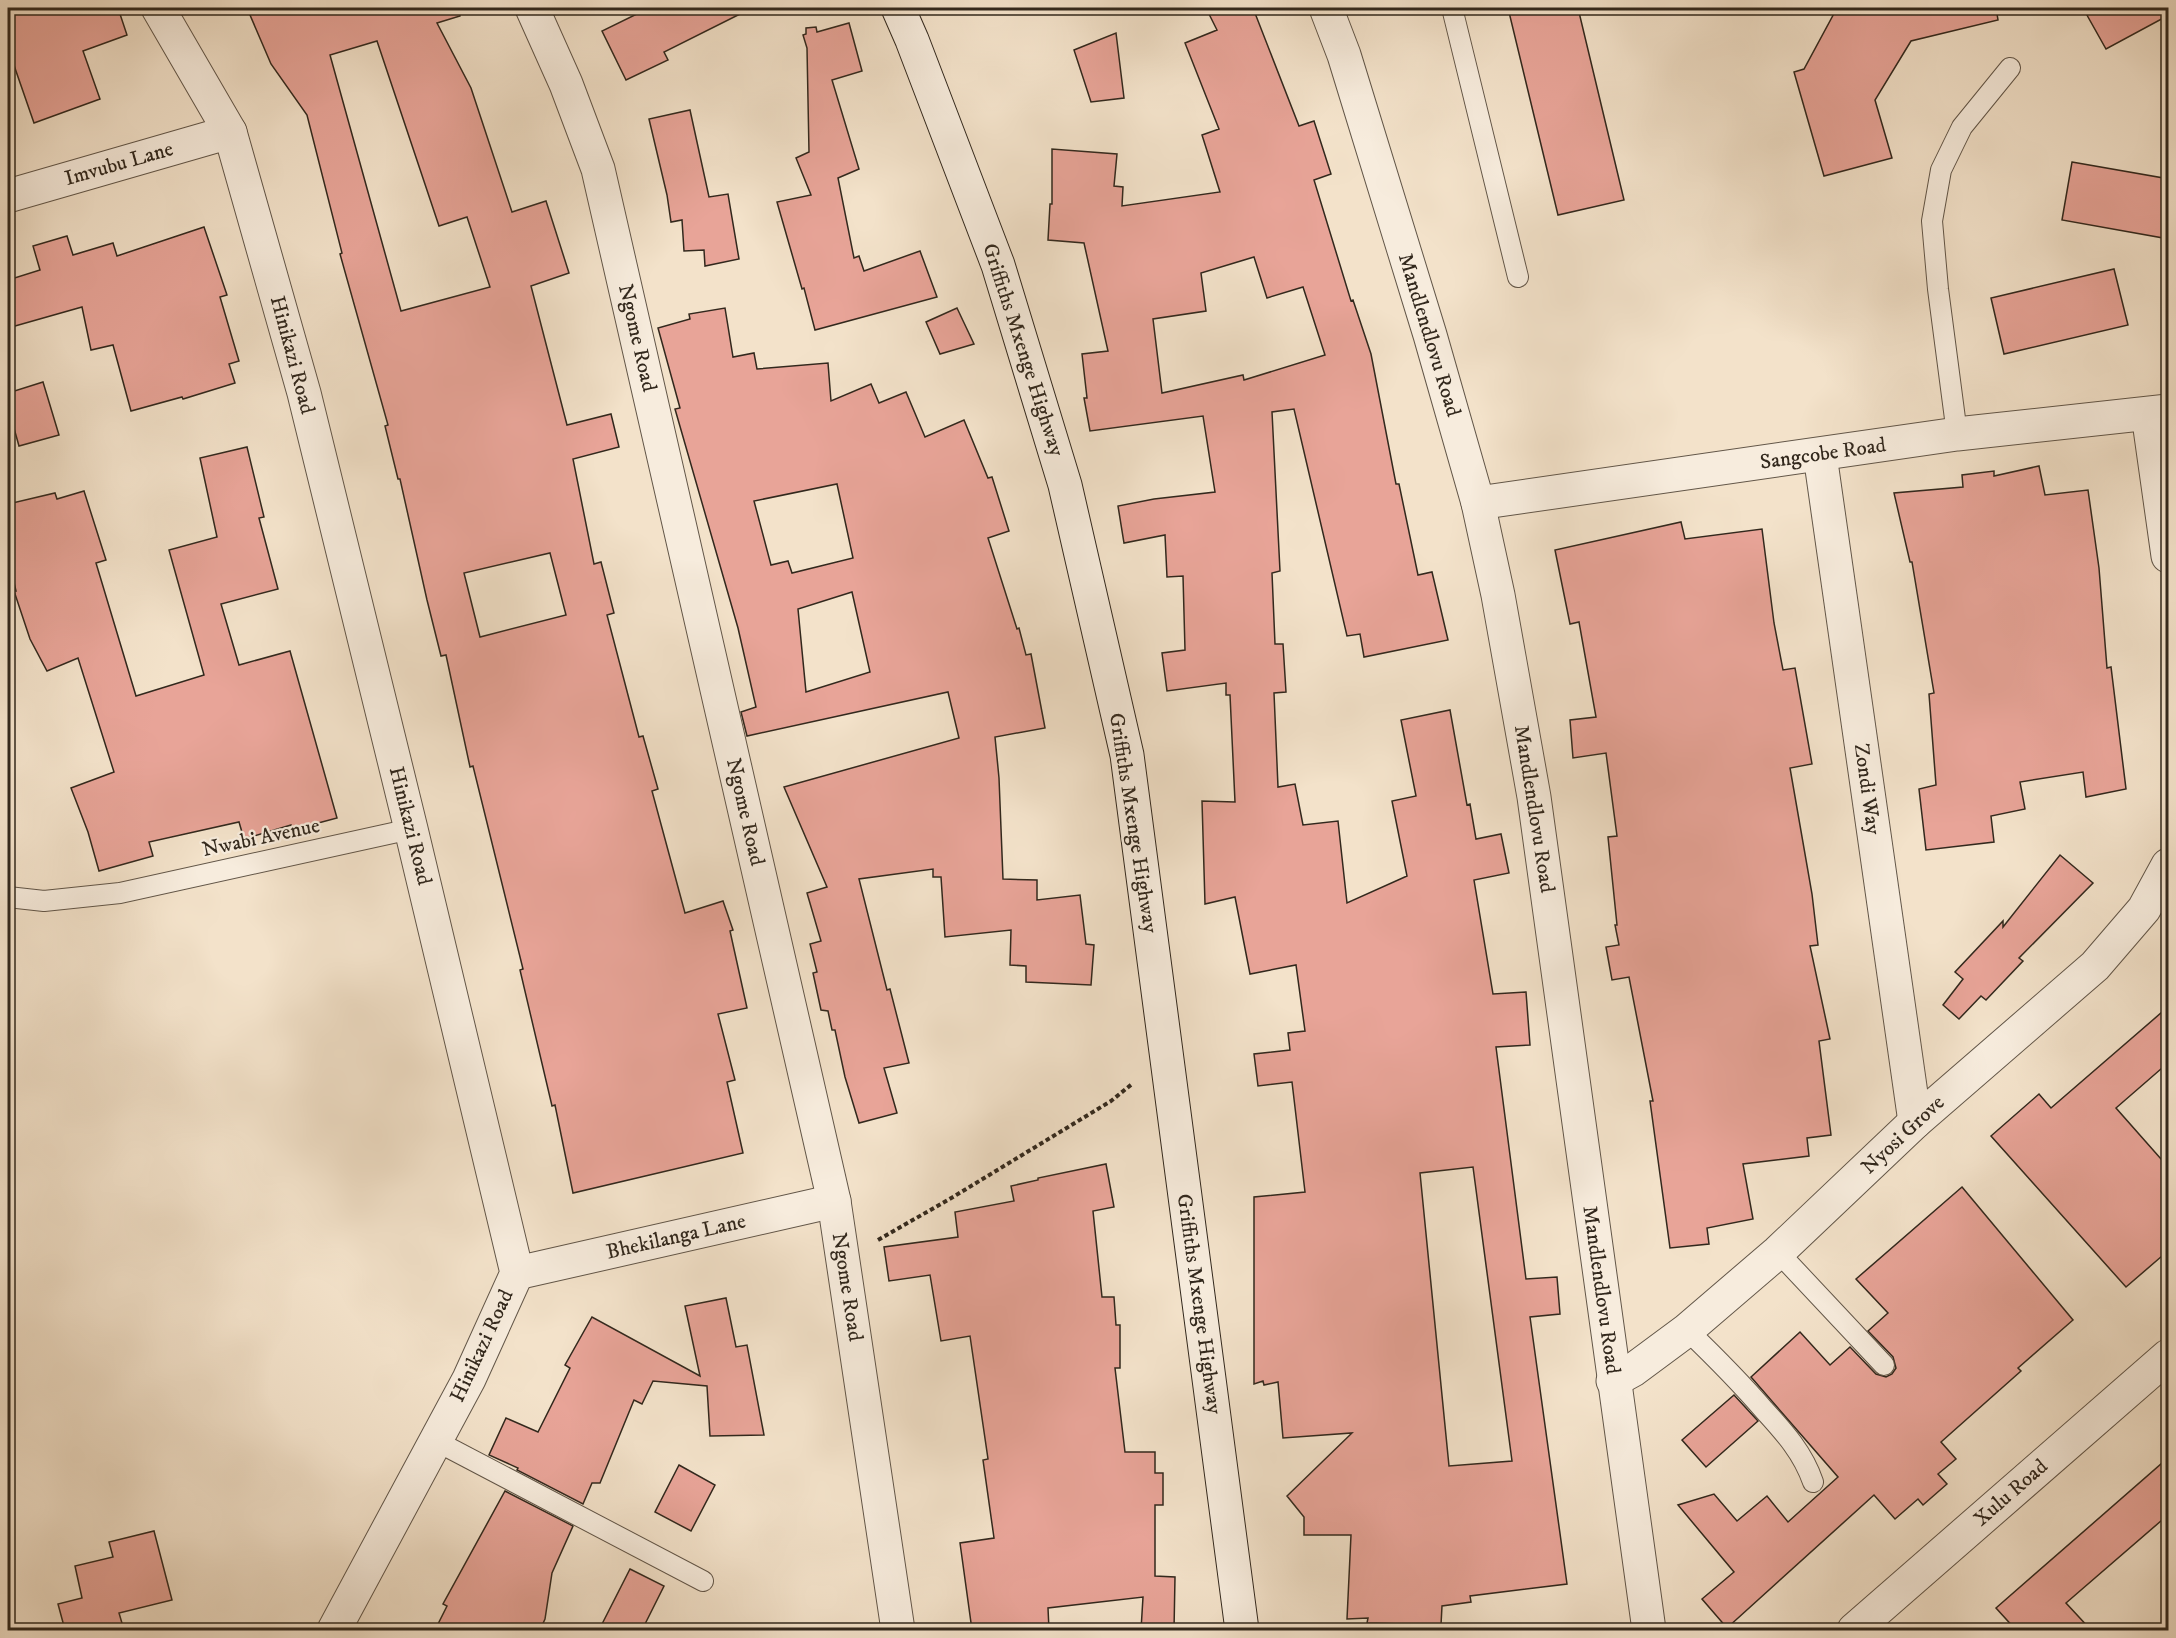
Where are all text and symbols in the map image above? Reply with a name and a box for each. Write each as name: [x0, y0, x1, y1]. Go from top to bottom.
street label: Imvubu Lane: [62, 136, 177, 192]
street label: Griffiths Mxenge Highway: [976, 240, 1070, 461]
street label: Mandlendlovu Road: [1392, 250, 1466, 420]
street label: Ngome Road: [612, 282, 662, 395]
street label: Hinikazi Road: [264, 293, 320, 417]
street label: Sangcobe Road: [1758, 432, 1888, 476]
street label: Griffiths Mxenge Highway: [1103, 711, 1163, 936]
street label: Mandlendlovu Road: [1508, 723, 1560, 895]
street label: Zondi Way: [1848, 742, 1886, 837]
street label: Ngome Road: [720, 756, 770, 869]
street label: Hinikazi Road: [383, 764, 437, 888]
street label: Nwabi Avenue: [200, 813, 322, 863]
street label: Nyosi Grove: [1856, 1090, 1950, 1180]
street label: Griffiths Mxenge Highway: [1171, 1192, 1227, 1417]
street label: Mandlendlovu Road: [1576, 1204, 1626, 1376]
street label: Bhekilanga Lane: [604, 1208, 748, 1266]
street label: Ngome Road: [826, 1231, 868, 1344]
street label: Hinikazi Road: [445, 1285, 520, 1406]
street label: Xulu Road: [1969, 1453, 2054, 1532]

